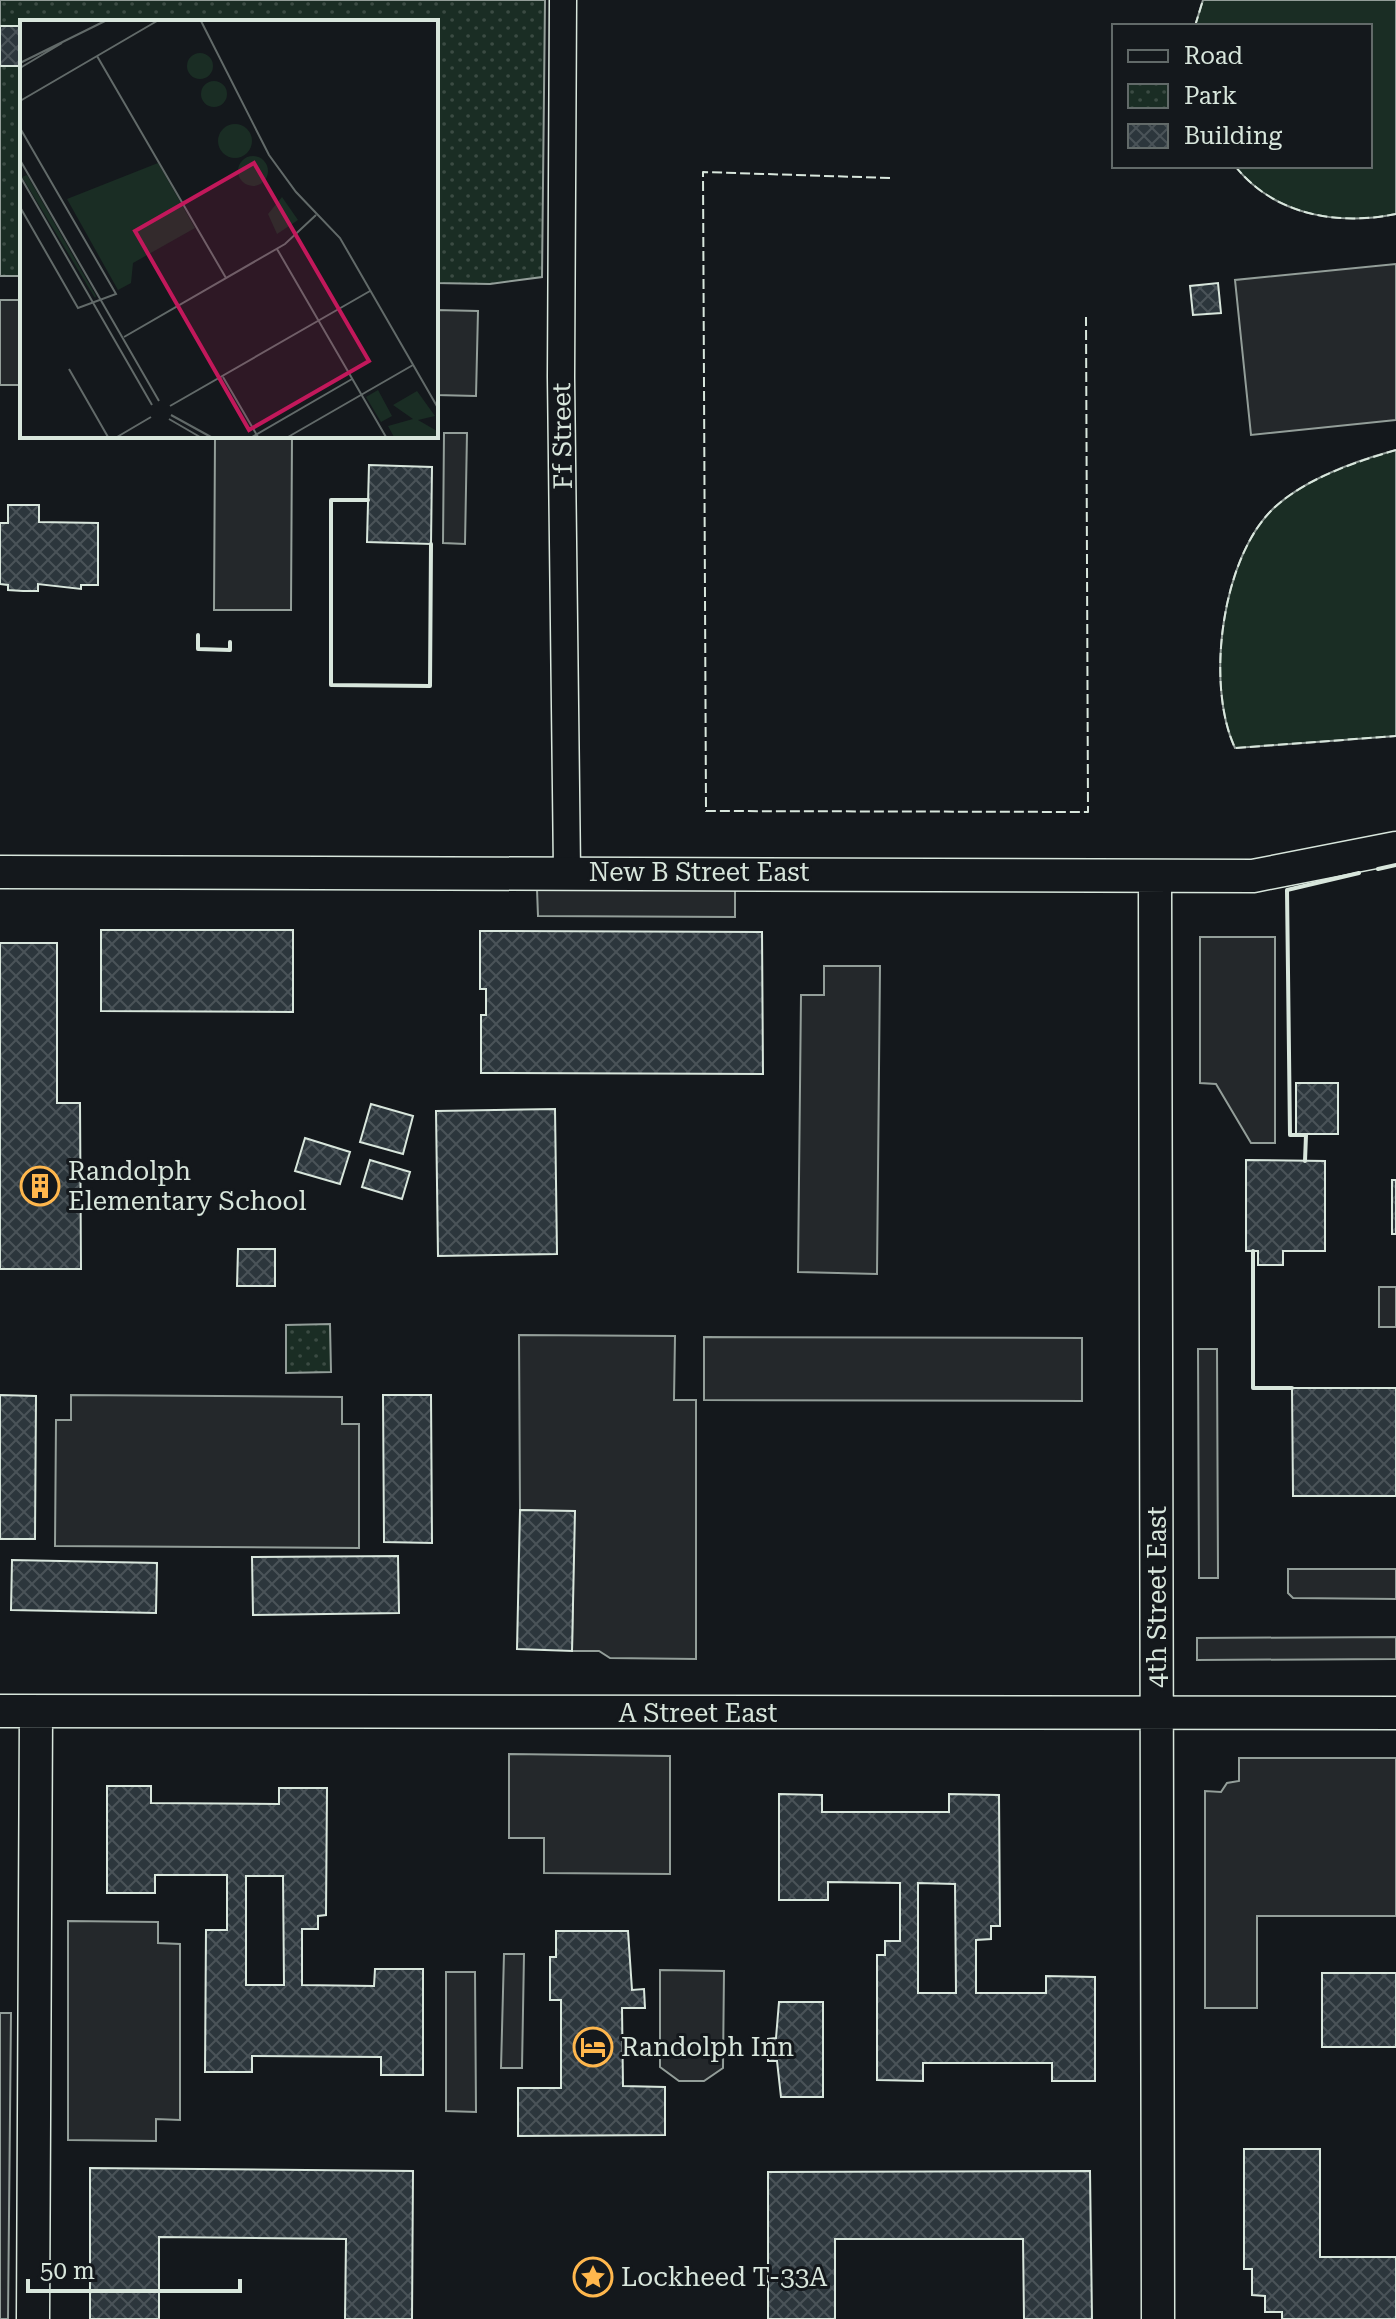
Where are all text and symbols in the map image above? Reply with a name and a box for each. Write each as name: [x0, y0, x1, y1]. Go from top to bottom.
inset map: [20, 20, 438, 438]
legend: [1112, 24, 1372, 168]
text: Road: [1184, 42, 1243, 70]
text: Park: [1184, 82, 1237, 110]
text: Building: [1184, 122, 1282, 150]
street label: Ff Street: [546, 382, 578, 490]
street label: New B Street East: [589, 857, 810, 887]
place label: Randolph Elementary School: [68, 1156, 306, 1216]
building icon: Randolph Elementary School: [19, 1165, 61, 1207]
street label: 4th Street East: [1142, 1506, 1172, 1688]
street label: A Street East: [619, 1698, 778, 1728]
hotel icon: Randolph Inn: [572, 2026, 614, 2068]
place label: Randolph Inn: [621, 2032, 794, 2062]
scale bar: [28, 2243, 240, 2293]
place icon: Lockheed T-33A: [572, 2256, 614, 2298]
text: 50 m: [40, 2257, 95, 2285]
place label: Lockheed T-33A: [621, 2262, 828, 2292]

